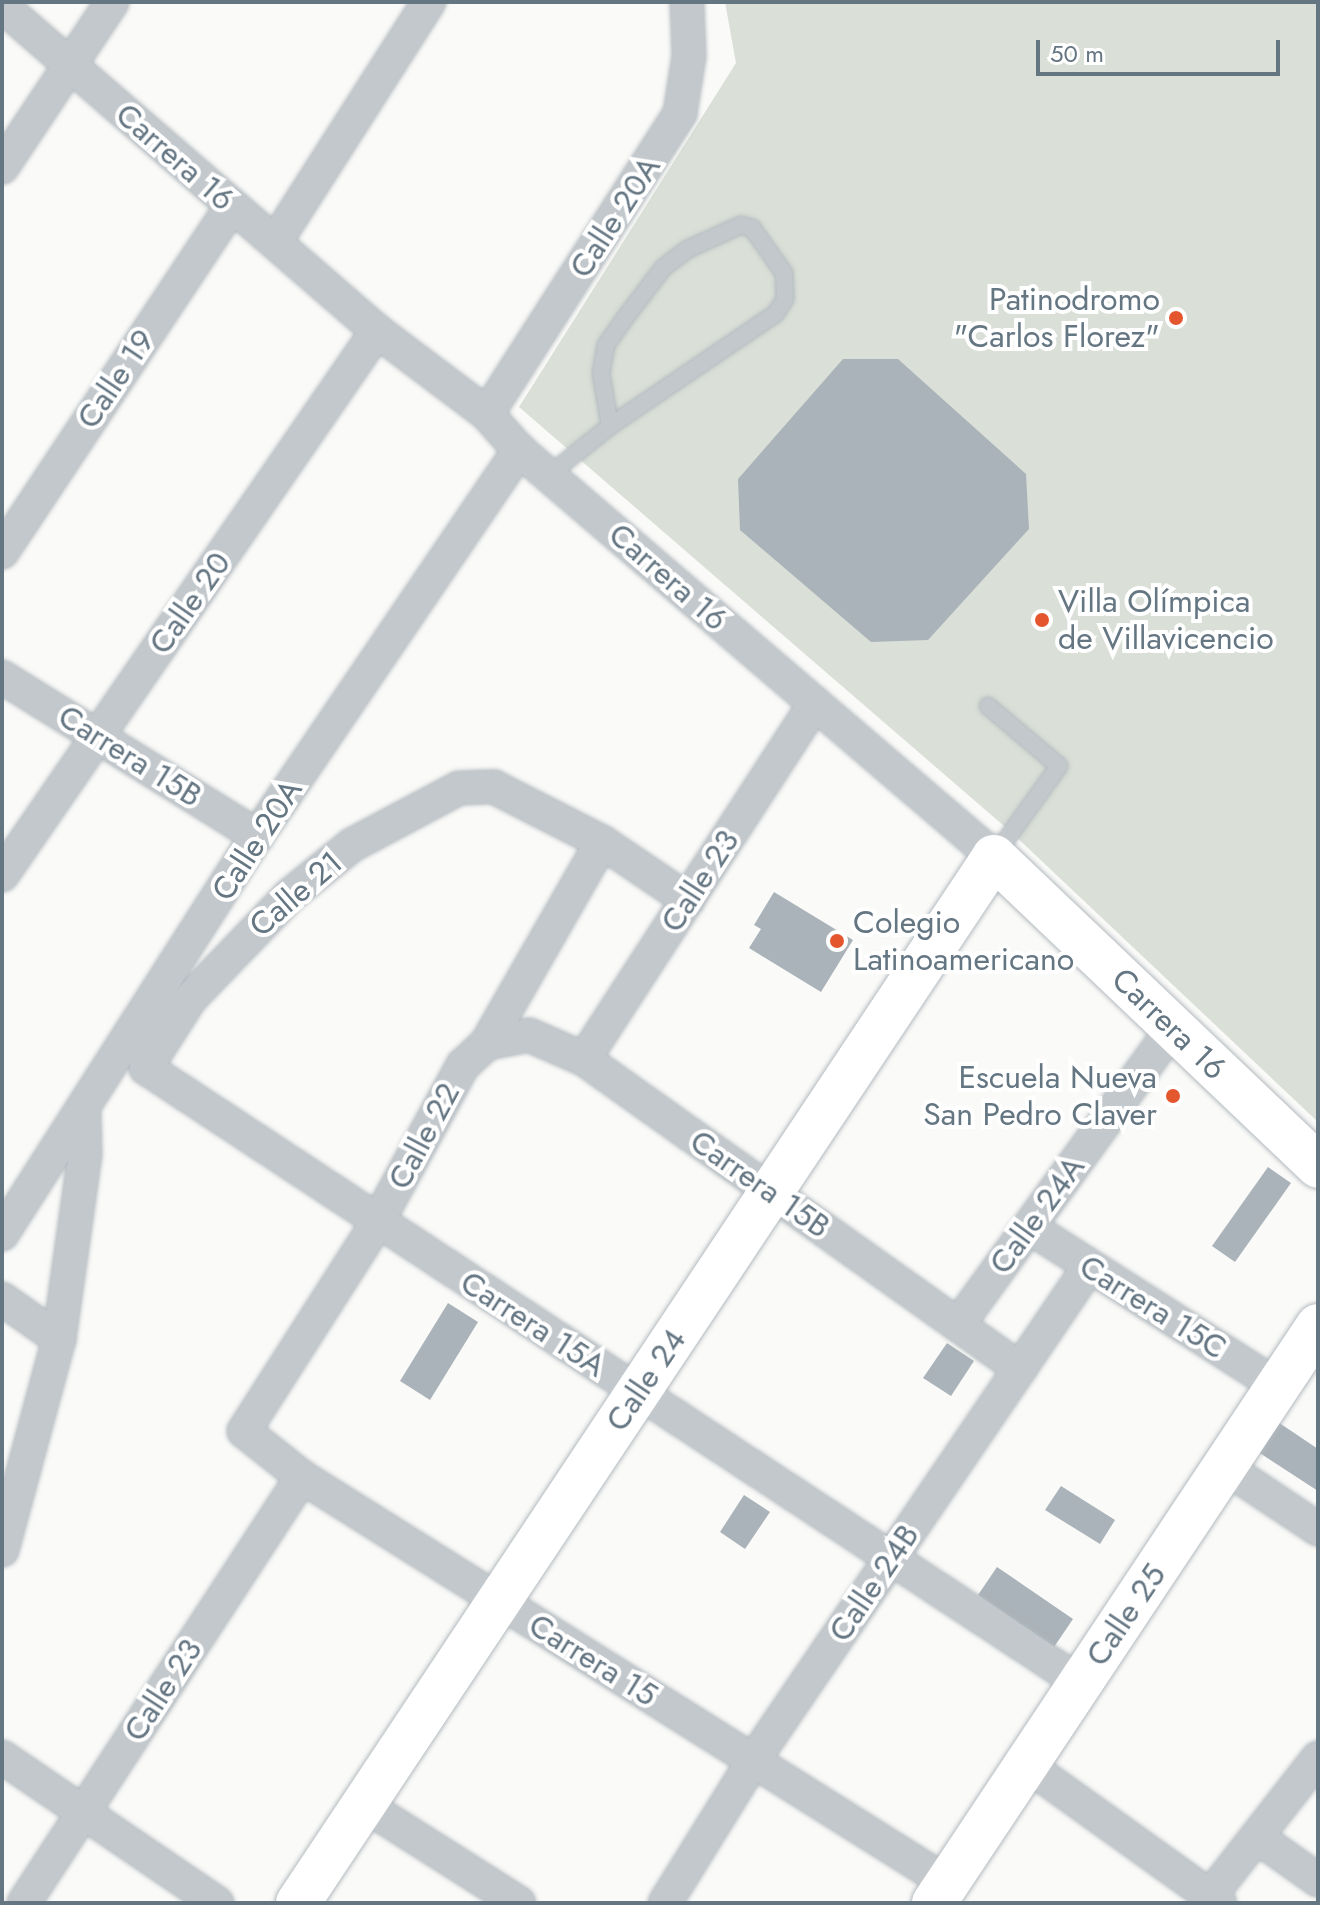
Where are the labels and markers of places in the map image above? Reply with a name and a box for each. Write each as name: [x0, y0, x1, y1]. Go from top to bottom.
place label: Patinodromo "Carlos Florez": [954, 281, 1160, 356]
marker: Patinodromo "Carlos Florez": [1167, 309, 1185, 327]
place label: Villa Olímpica de Villavicencio: [1058, 583, 1274, 658]
marker: Villa Olímpica de Villavicencio: [1033, 611, 1051, 629]
place label: Colegio Latinoamericano: [853, 904, 1074, 979]
marker: Colegio Latinoamericano: [828, 932, 846, 950]
place label: Escuela Nueva San Pedro Claver: [923, 1059, 1157, 1134]
marker: Escuela Nueva San Pedro Claver: [1164, 1087, 1182, 1105]

